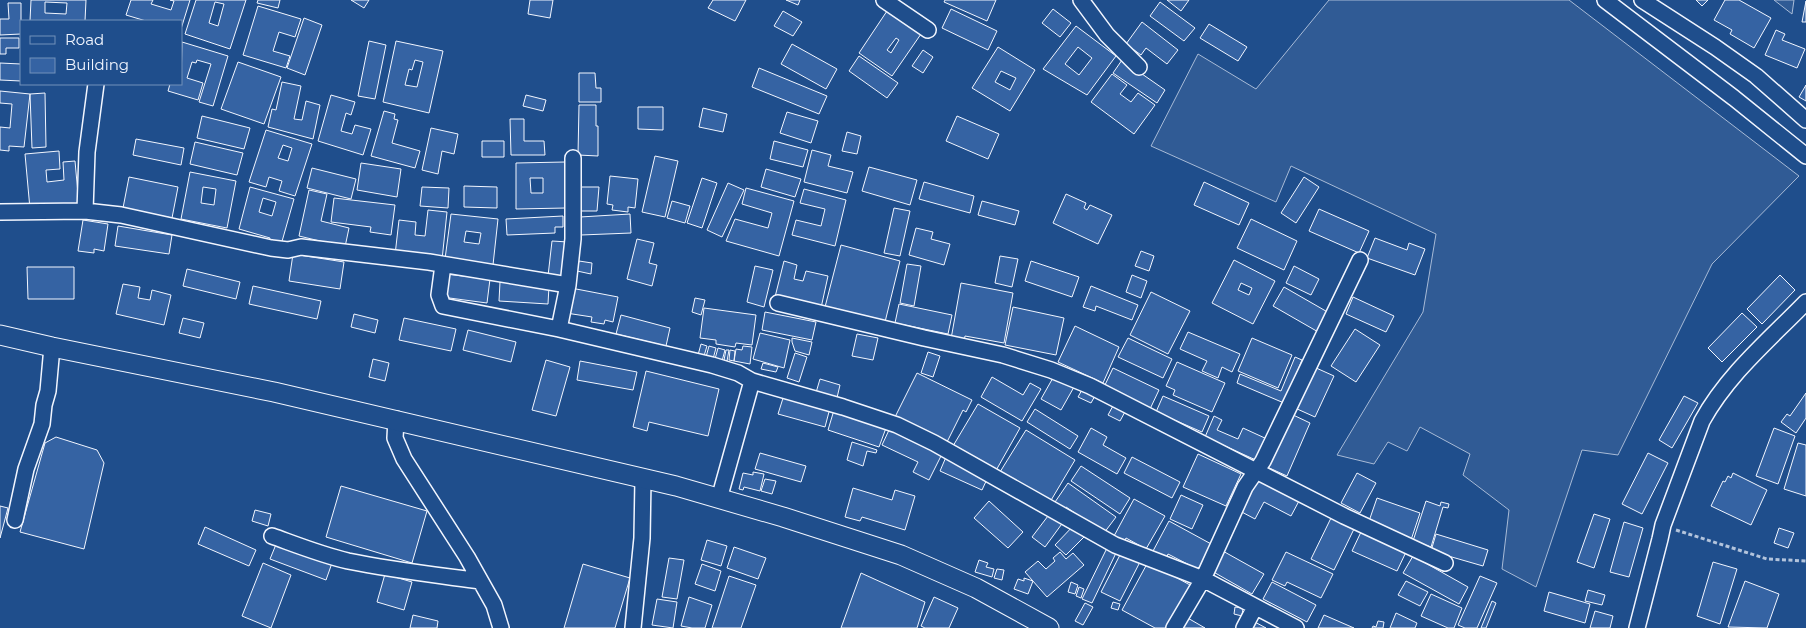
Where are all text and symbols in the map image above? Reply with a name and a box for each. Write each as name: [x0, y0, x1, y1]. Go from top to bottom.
legend: [20, 20, 182, 85]
text: Road: [65, 30, 104, 49]
text: Building: [65, 55, 129, 74]

